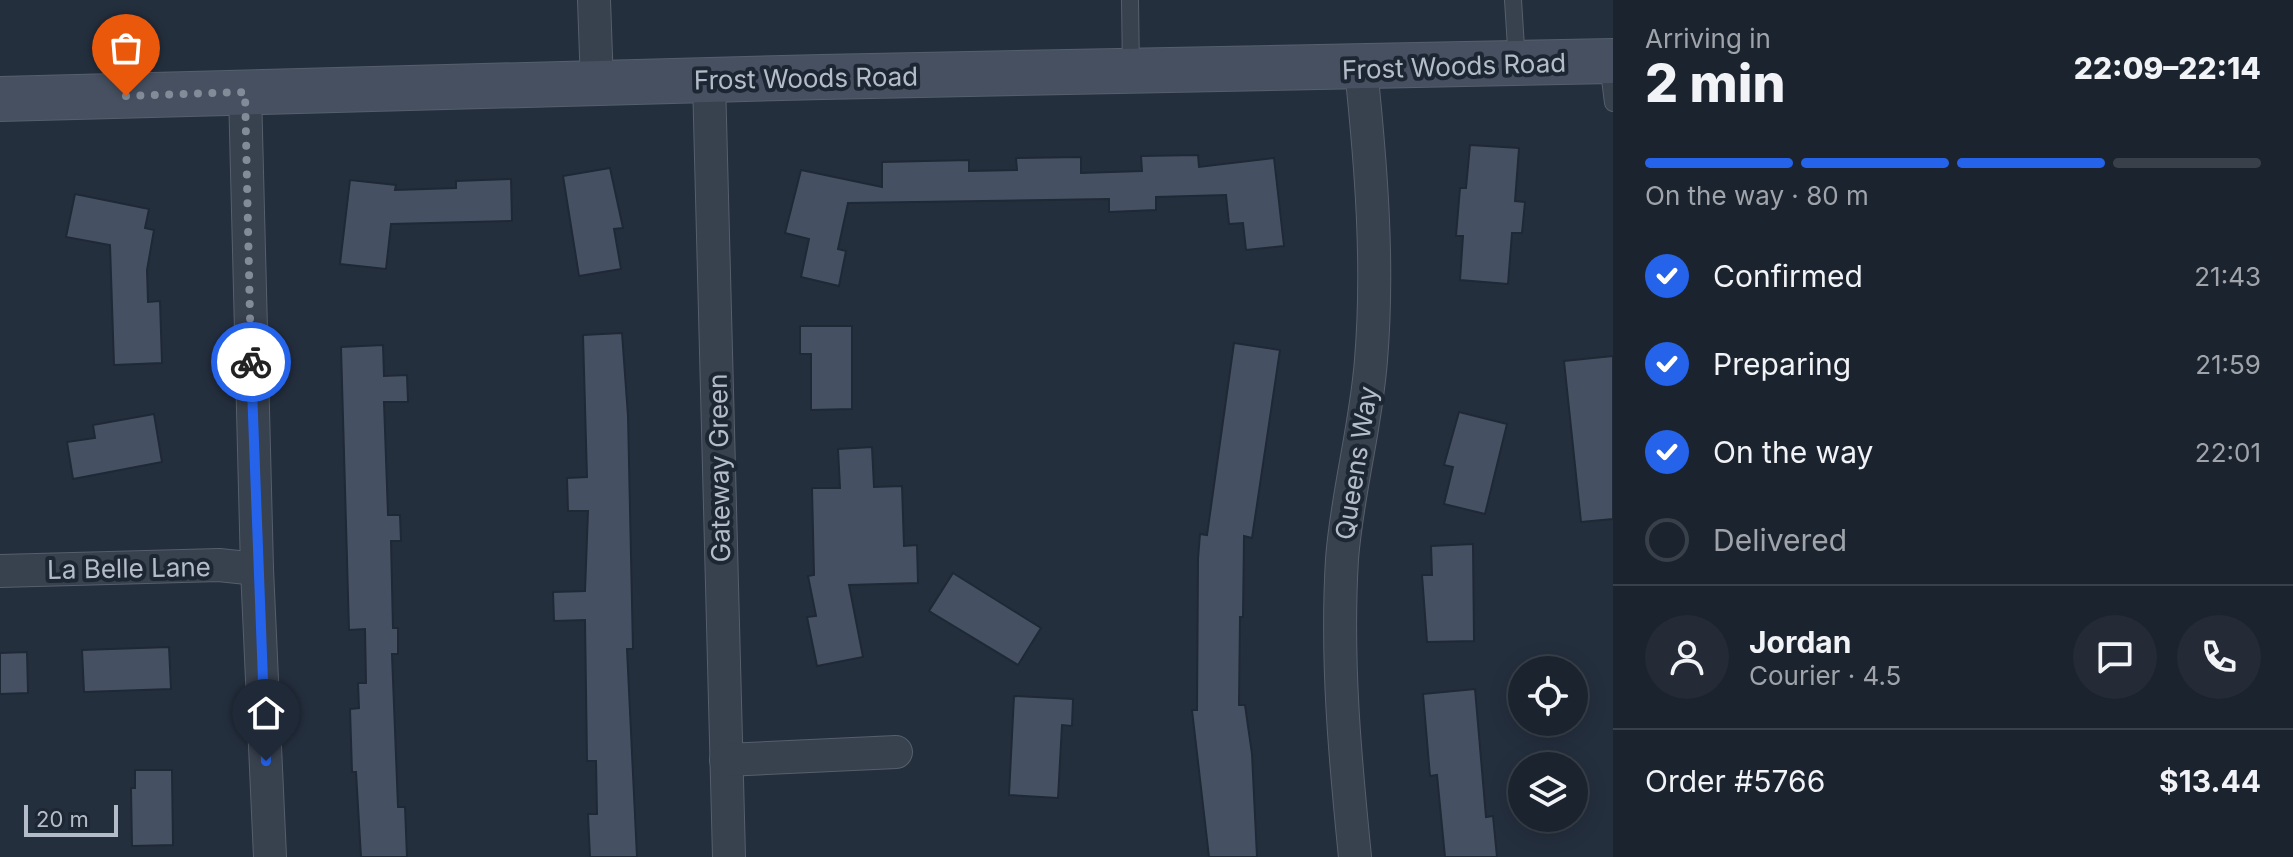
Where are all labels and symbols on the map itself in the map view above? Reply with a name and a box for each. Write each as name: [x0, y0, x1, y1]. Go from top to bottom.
pin: [92, 14.0, 160, 96]
street label: Frost Woods Road: [1341, 47, 1567, 85]
street label: Frost Woods Road: [694, 61, 918, 95]
courier: [211, 322, 291, 402]
street label: Gateway Green: [702, 373, 736, 563]
street label: Queens Way: [1329, 384, 1383, 542]
street label: La Belle Lane: [47, 551, 211, 585]
pin: [232, 679, 300, 761]
scale bar: [24, 801, 118, 837]

